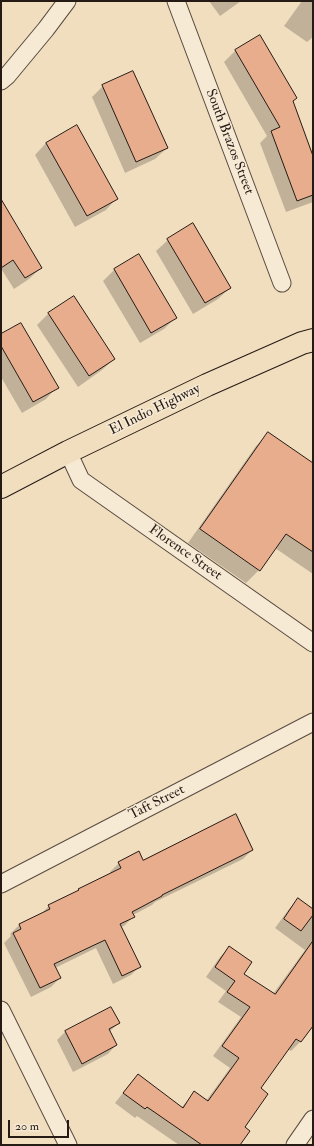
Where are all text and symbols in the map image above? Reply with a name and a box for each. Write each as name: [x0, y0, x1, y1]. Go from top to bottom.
street label: South Brazos Street: [201, 87, 257, 197]
street label: El Indio Highway: [107, 381, 203, 439]
street label: Florence Street: [145, 522, 225, 584]
street label: Taft Street: [126, 782, 188, 824]
scale bar: [10, 1112, 71, 1138]
text: 20 m: [15, 1119, 39, 1134]

